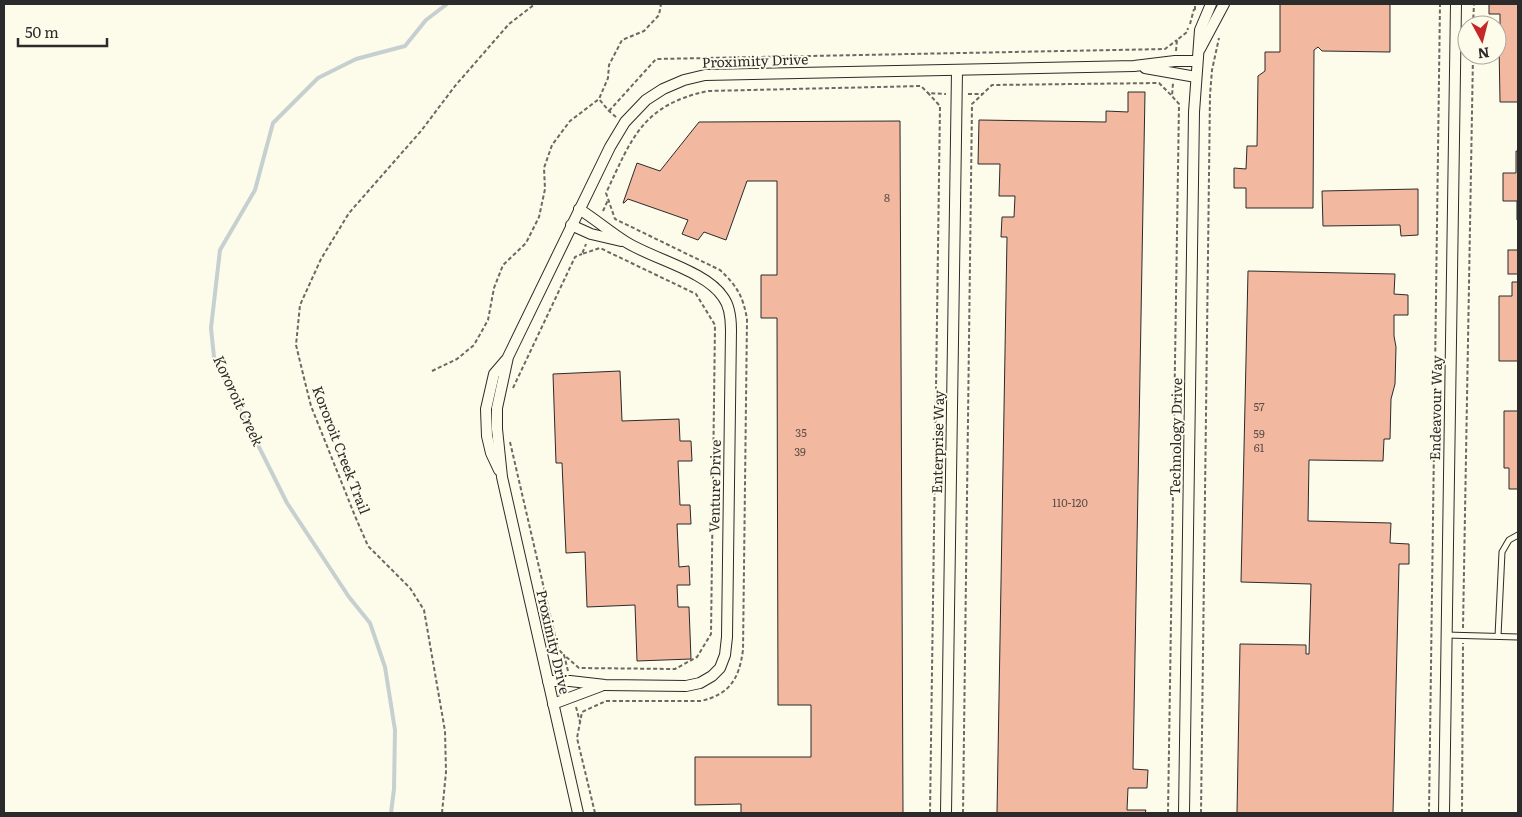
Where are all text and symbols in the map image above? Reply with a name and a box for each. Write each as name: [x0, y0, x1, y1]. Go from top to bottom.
scale bar: [18, 15, 106, 47]
north arrow: [1457, 15, 1507, 65]
text: 50 m: [25, 20, 59, 43]
text: N: [1476, 43, 1491, 65]
street label: Proximity Drive: [701, 48, 809, 72]
house number: 8: [884, 189, 890, 205]
water label: Kororoit Creek: [208, 351, 271, 450]
street label: Endeavour Way: [1424, 354, 1446, 461]
street label: Technology Drive: [1164, 378, 1186, 496]
street label: Kororoit Creek Trail: [308, 383, 376, 517]
street label: Enterprise Way: [926, 389, 948, 494]
house number: 57: [1253, 398, 1265, 414]
house number: 35: [795, 424, 807, 440]
house number: 59: [1253, 425, 1265, 441]
street label: Venture Drive: [703, 439, 725, 532]
house number: 61: [1254, 439, 1265, 455]
house number: 39: [794, 443, 806, 459]
house number: 110-120: [1052, 494, 1088, 510]
street label: Proximity Drive: [532, 588, 576, 696]

